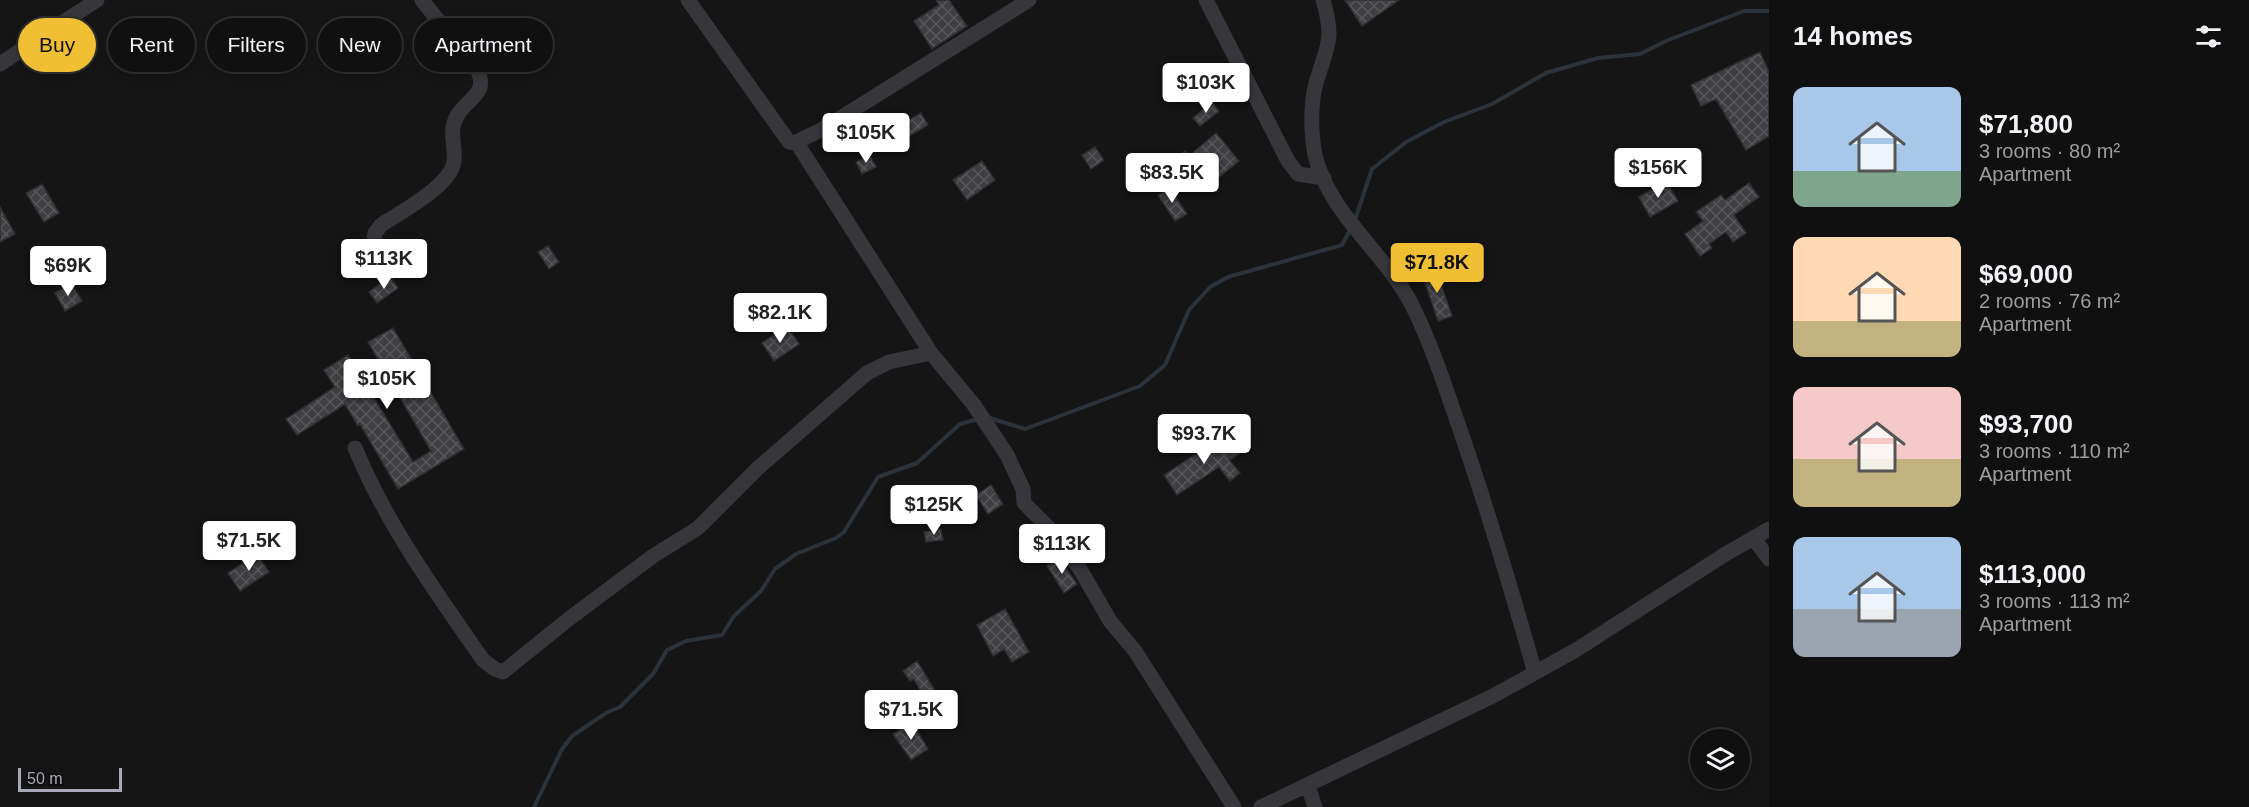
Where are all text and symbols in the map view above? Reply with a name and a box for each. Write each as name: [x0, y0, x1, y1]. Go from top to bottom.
chip: Buy: [18, 18, 96, 72]
chip: Rent: [108, 18, 195, 72]
chip: Filters: [207, 18, 306, 72]
chip: New: [318, 18, 402, 72]
chip: Apartment: [414, 18, 553, 72]
icon: filters: [2192, 20, 2225, 53]
text: 14 homes: [1793, 21, 1913, 51]
pin: $103K: [1164, 63, 1248, 114]
text: $103K: [1177, 71, 1235, 93]
text: $71,800: [1979, 109, 2073, 139]
icon: home: [1841, 111, 1913, 183]
pin: $105K: [824, 113, 908, 164]
text: $105K: [837, 121, 895, 143]
text: 3 rooms · 80 m²: [1979, 140, 2120, 162]
pin: $156K: [1616, 148, 1700, 199]
pin: $83.5K: [1123, 153, 1221, 204]
text: $156K: [1629, 156, 1687, 178]
text: $83.5K: [1140, 161, 1204, 183]
text: Apartment: [1979, 163, 2071, 185]
pin: $113K: [342, 239, 426, 290]
pin: $71.8K: [1388, 243, 1486, 294]
pin: $69K: [32, 246, 104, 297]
text: $113K: [355, 247, 413, 269]
text: $71.8K: [1405, 251, 1469, 273]
text: $69K: [44, 254, 92, 276]
text: $69,000: [1979, 259, 2073, 289]
icon: home: [1841, 261, 1913, 333]
text: 2 rooms · 76 m²: [1979, 290, 2120, 312]
pin: $82.1K: [731, 293, 829, 344]
text: $82.1K: [748, 301, 812, 323]
text: Apartment: [1979, 313, 2071, 335]
pin: $105K: [345, 359, 429, 410]
text: $105K: [358, 367, 416, 389]
text: $93,700: [1979, 409, 2073, 439]
icon: home: [1841, 411, 1913, 483]
pin: $93.7K: [1155, 414, 1253, 465]
text: $93.7K: [1172, 422, 1236, 444]
text: 3 rooms · 110 m²: [1979, 440, 2130, 462]
text: Apartment: [1979, 463, 2071, 485]
pin: $125K: [892, 485, 976, 536]
text: $125K: [905, 493, 963, 515]
pin: $71.5K: [200, 521, 298, 572]
pin: $113K: [1020, 524, 1104, 575]
text: $71.5K: [217, 529, 281, 551]
text: $113K: [1033, 532, 1091, 554]
text: $113,000: [1979, 559, 2086, 589]
icon: home: [1841, 561, 1913, 633]
text: 3 rooms · 113 m²: [1979, 590, 2130, 612]
text: Apartment: [1979, 613, 2071, 635]
pin: $71.5K: [862, 690, 960, 741]
text: $71.5K: [879, 698, 943, 720]
map controls: [1690, 729, 1750, 789]
button: layers: [1690, 729, 1750, 789]
scale bar: [18, 765, 122, 792]
text: 50 m: [27, 770, 63, 787]

